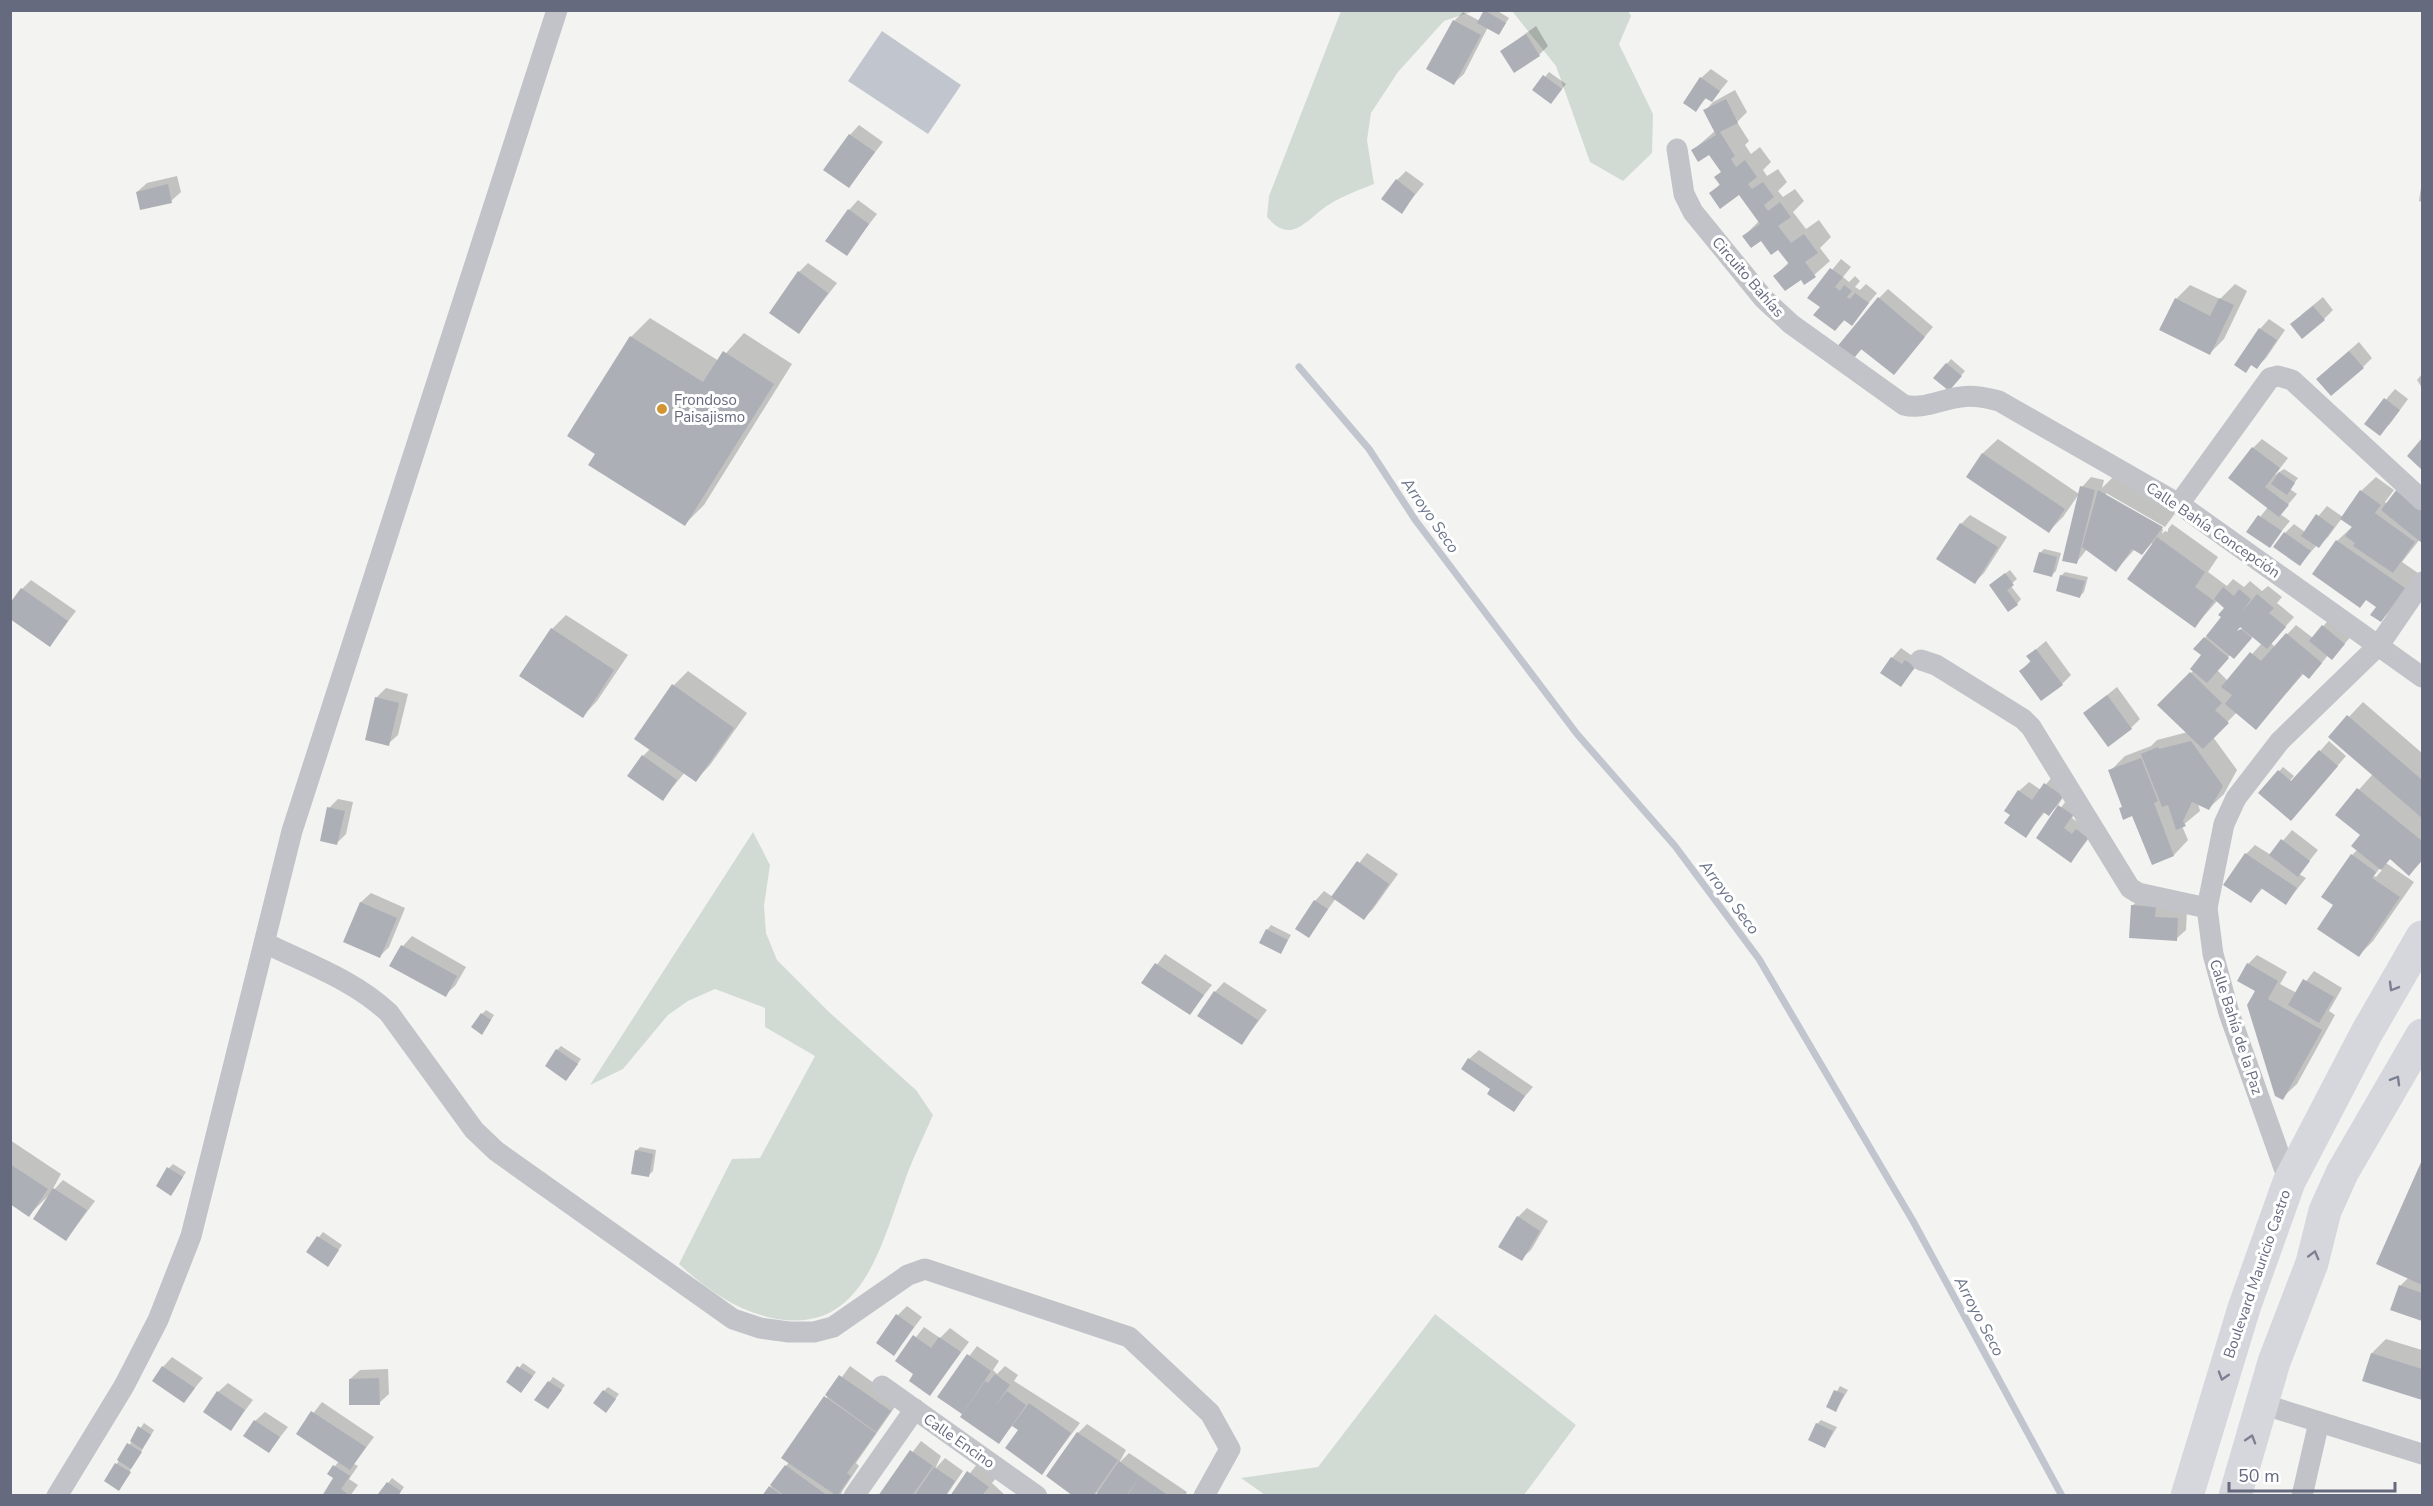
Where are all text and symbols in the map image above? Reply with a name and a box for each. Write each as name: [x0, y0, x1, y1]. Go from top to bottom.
street label: Circuito Bahías: [1708, 233, 1788, 321]
place label: Frondoso Paisajismo: [674, 390, 745, 427]
marker: Frondoso Paisajismo: [655, 402, 669, 416]
water label: Arroyo Seco: [1396, 473, 1464, 558]
street label: Calle Bahía Concepción: [2142, 478, 2284, 582]
water label: Arroyo Seco: [1694, 855, 1764, 939]
street label: Calle Bahía de la Paz: [2205, 957, 2267, 1097]
one-way arrow: [2389, 981, 2400, 991]
one-way arrow: [2389, 1076, 2401, 1086]
street label: Boulevard Mauricio Castro: [2219, 1187, 2295, 1361]
one-way arrow: [2307, 1250, 2319, 1261]
water label: Arroyo Seco: [1948, 1272, 2009, 1360]
one-way arrow: [2218, 1370, 2230, 1381]
street label: Calle Encino: [919, 1409, 999, 1473]
one-way arrow: [2244, 1434, 2256, 1445]
scale bar: [2229, 1455, 2396, 1493]
text: 50 m: [2238, 1464, 2280, 1488]

